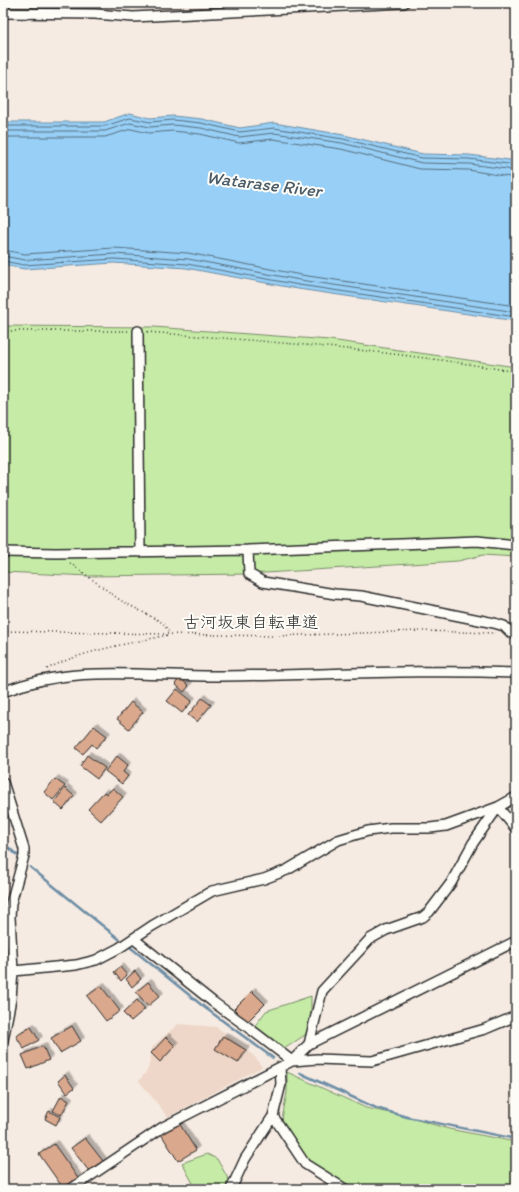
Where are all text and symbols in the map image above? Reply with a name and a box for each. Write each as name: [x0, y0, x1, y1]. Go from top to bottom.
water label: Watarase River: [205, 166, 325, 202]
street label: 古河坂東自転車道: [183, 612, 319, 632]

